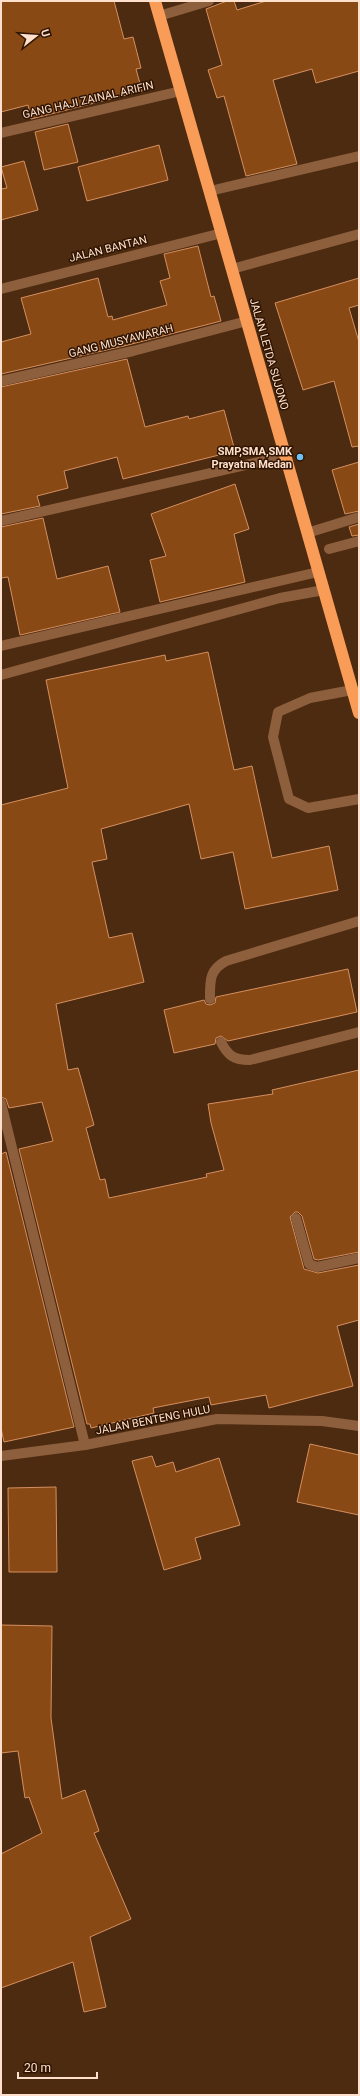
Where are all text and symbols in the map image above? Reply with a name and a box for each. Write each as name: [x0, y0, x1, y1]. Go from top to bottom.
north arrow: [16, 16, 56, 56]
text: U: [38, 28, 52, 39]
street label: GANG HAJI ZAINAL ARIFIN: [21, 79, 155, 121]
street label: JALAN BANTAN: [68, 233, 148, 265]
street label: JALAN LETDA SUJONO: [247, 297, 291, 411]
street label: GANG MUSYAWARAH: [67, 322, 175, 360]
place label: SMP,SMA,SMK Prayatna Medan: [212, 445, 293, 471]
marker: SMP,SMA,SMK Prayatna Medan: [295, 452, 305, 462]
street label: JALAN BENTENG HULU: [95, 1403, 211, 1437]
scale bar: [18, 2054, 97, 2080]
text: 20 m: [24, 2061, 51, 2075]

